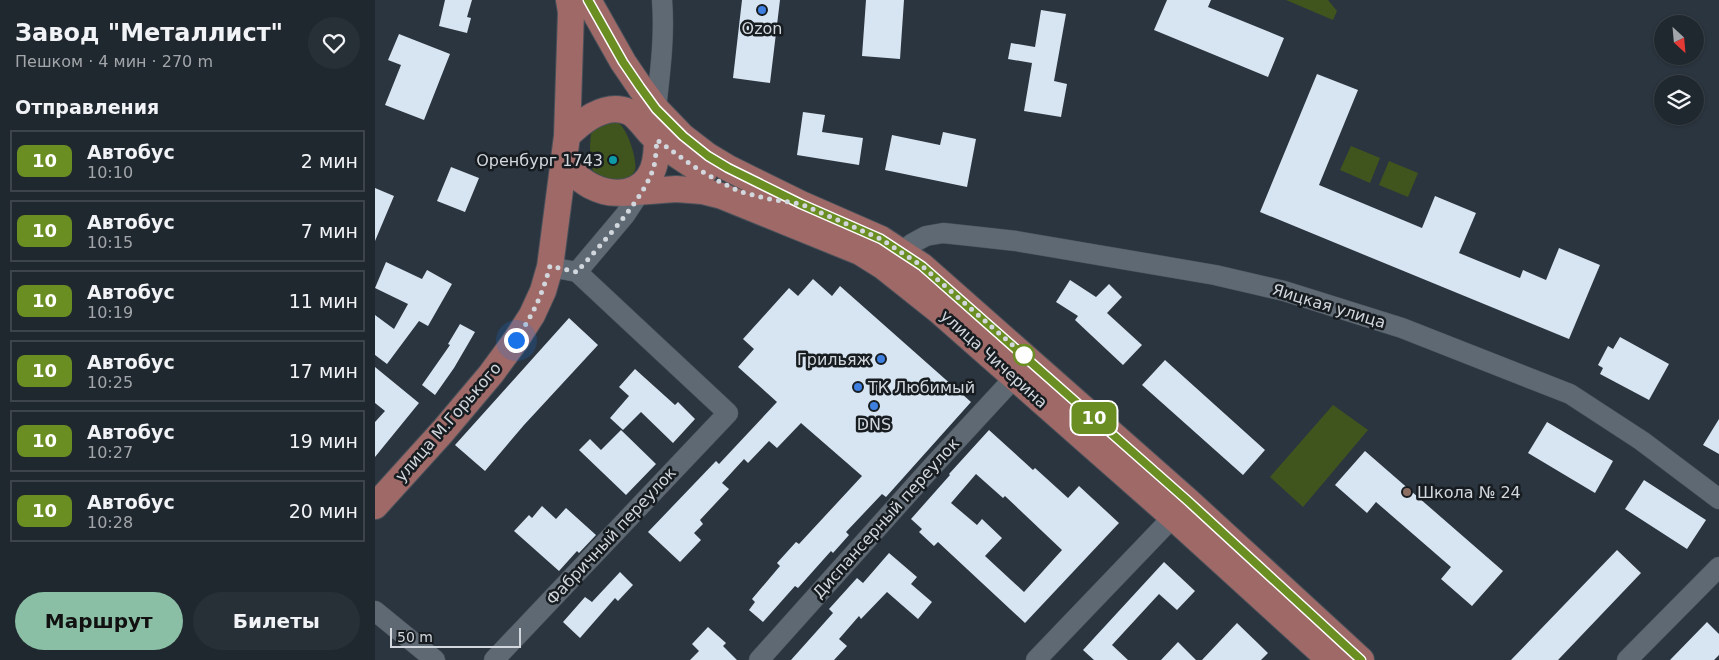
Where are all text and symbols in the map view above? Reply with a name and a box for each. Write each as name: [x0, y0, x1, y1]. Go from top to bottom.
marker: Ozon: [756, 4, 768, 16]
north arrow: [1654, 15, 1704, 65]
map controls: [1654, 15, 1704, 125]
button: heart: [308, 17, 360, 69]
text: Завод "Металлист": [15, 19, 283, 47]
place label: Ozon: [742, 19, 782, 38]
text: Пешком · 4 мин · 270 m: [15, 52, 213, 71]
button: layers: [1654, 75, 1704, 125]
text: Отправления: [15, 96, 159, 118]
text: Автобус: [87, 141, 175, 163]
text: 10: [32, 150, 57, 171]
text: 2 мин: [301, 150, 358, 172]
place label: Оренбург 1743: [476, 151, 603, 170]
marker: Оренбург 1743: [607, 154, 619, 166]
text: 10:10: [87, 163, 133, 182]
text: Автобус: [87, 211, 175, 233]
text: 10: [32, 220, 57, 241]
text: 7 мин: [301, 220, 358, 242]
text: 10:15: [87, 233, 133, 252]
street label: Яицкая улица: [1270, 280, 1388, 332]
text: Автобус: [87, 281, 175, 303]
text: 10: [32, 290, 57, 311]
text: 11 мин: [289, 290, 358, 312]
text: 10:19: [87, 303, 133, 322]
street label: улица Чичерина: [937, 306, 1051, 412]
your location: [504, 328, 529, 353]
unlabelled marker: [1013, 344, 1035, 366]
place label: Грильяж: [797, 350, 871, 369]
text: Автобус: [87, 351, 175, 373]
marker: Грильяж: [875, 353, 887, 365]
street label: улица М.Горького: [391, 359, 505, 485]
text: 10: [32, 360, 57, 381]
text: 17 мин: [289, 360, 358, 382]
text: 10:25: [87, 373, 133, 392]
place label: ТК Любимый: [867, 378, 975, 397]
marker: ТК Любимый: [852, 381, 864, 393]
marker: DNS: [868, 400, 880, 412]
line badge: 10: [1071, 402, 1117, 434]
text: 10: [1081, 407, 1107, 428]
place label: DNS: [857, 415, 891, 434]
text: Автобус: [87, 421, 175, 443]
text: 10: [32, 430, 57, 451]
text: 19 мин: [289, 430, 358, 452]
street label: Диспансерный переулок: [809, 434, 963, 602]
text: 10:27: [87, 443, 133, 462]
street label: Фабричный переулок: [542, 463, 680, 609]
place label: Школа № 24: [1417, 483, 1521, 502]
marker: Школа № 24: [1401, 486, 1413, 498]
text: Автобус: [87, 491, 175, 513]
text: 10: [32, 500, 57, 521]
text: 20 мин: [289, 500, 358, 522]
text: 10:28: [87, 513, 133, 532]
button: Маршрут: [15, 592, 183, 650]
button: Билеты: [193, 592, 360, 650]
scale bar: [390, 625, 521, 648]
text: 50 m: [397, 629, 433, 645]

